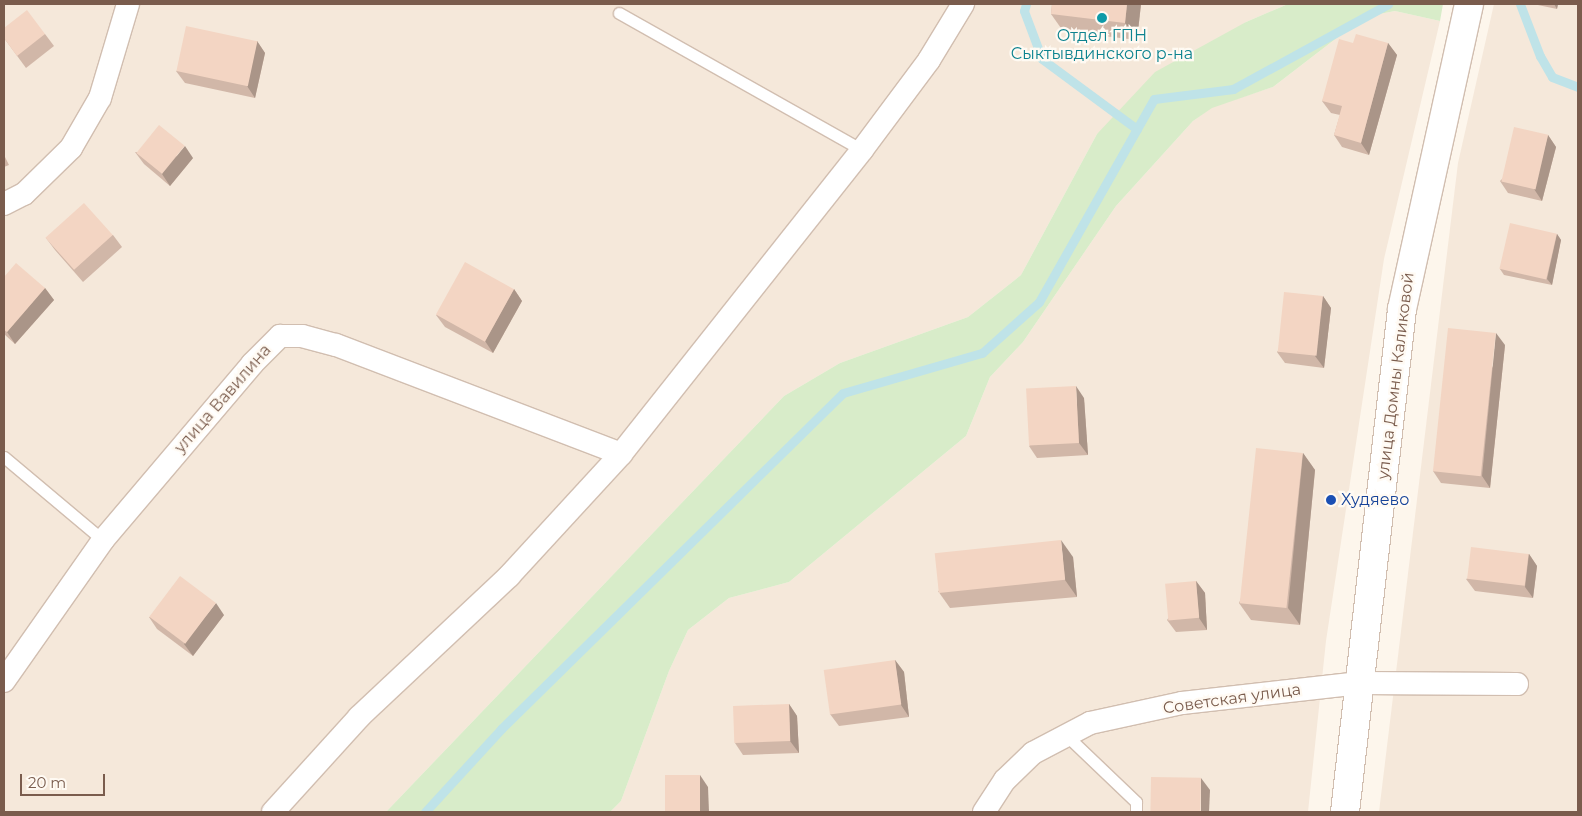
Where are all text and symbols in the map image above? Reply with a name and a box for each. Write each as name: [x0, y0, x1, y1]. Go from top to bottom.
marker: Отдел ГПН Сыктывдинского р-на: [1096, 12, 1108, 24]
place label: Отдел ГПН Сыктывдинского р-на: [1011, 26, 1193, 64]
street label: улица Домны Каликовой: [1374, 271, 1418, 481]
street label: улица Вавилина: [171, 341, 275, 457]
place label: Худяево: [1341, 490, 1409, 510]
marker: Худяево: [1325, 494, 1337, 506]
street label: Советская улица: [1162, 680, 1302, 718]
scale bar: [22, 764, 108, 796]
text: 20 m: [28, 773, 66, 792]

